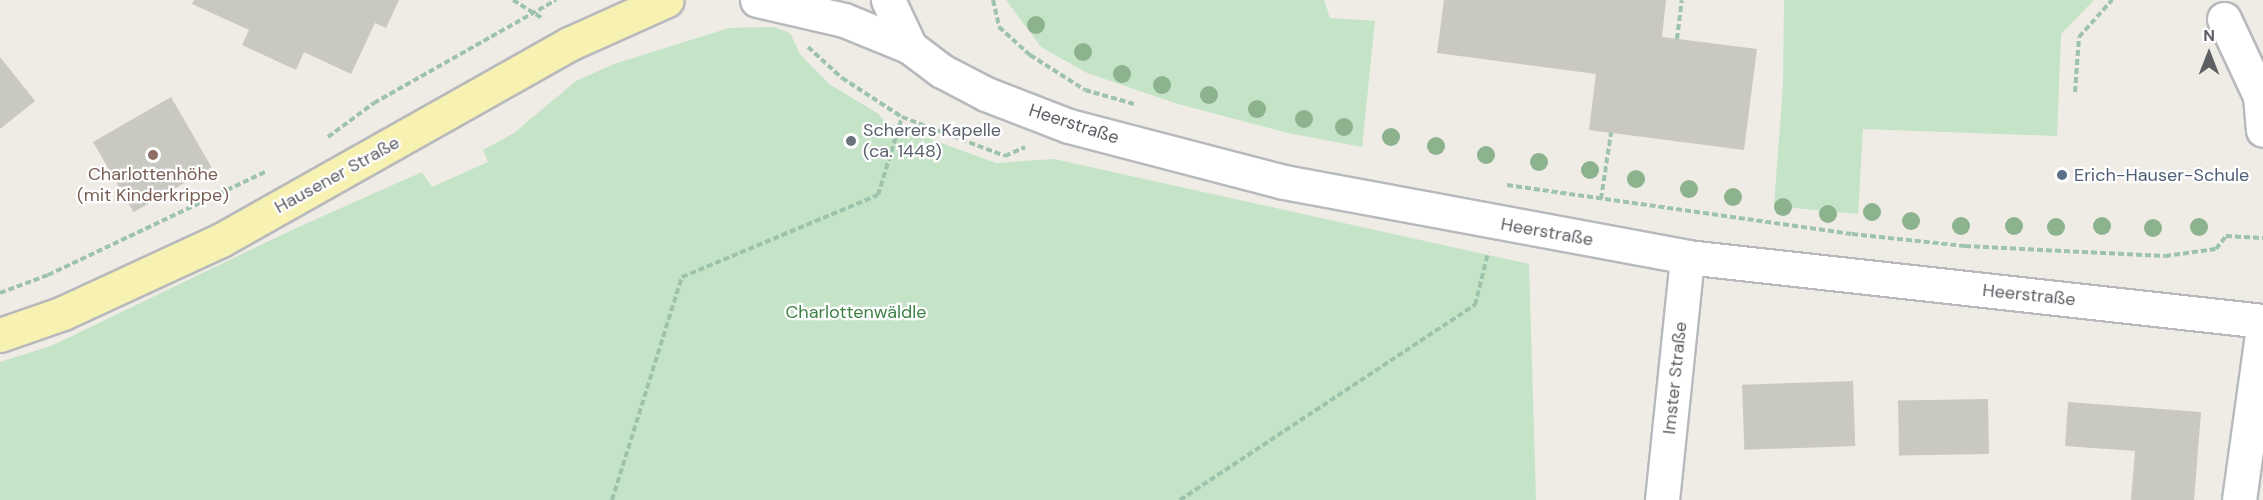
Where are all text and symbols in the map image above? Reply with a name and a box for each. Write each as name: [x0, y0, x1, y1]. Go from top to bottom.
north arrow: [2179, 24, 2239, 84]
text: N: [2203, 25, 2215, 46]
street label: Heerstraße: [1026, 99, 1122, 149]
place label: Scherers Kapelle (ca. 1448): [863, 120, 1001, 162]
street label: Hausener Straße: [271, 132, 403, 218]
marker: Scherers Kapelle (ca. 1448): [844, 134, 858, 148]
marker: Charlottenhöhe (mit Kinderkrippe): [146, 148, 160, 162]
place label: Charlottenhöhe (mit Kinderkrippe): [77, 164, 229, 207]
place label: Erich-Hauser-Schule: [2074, 164, 2249, 186]
marker: Erich-Hauser-Schule: [2055, 168, 2069, 182]
street label: Heerstraße: [1499, 213, 1595, 251]
street label: Heerstraße: [1981, 279, 2077, 311]
park label: Charlottenwäldle: [785, 301, 927, 323]
street label: Imster Straße: [1658, 321, 1692, 435]

